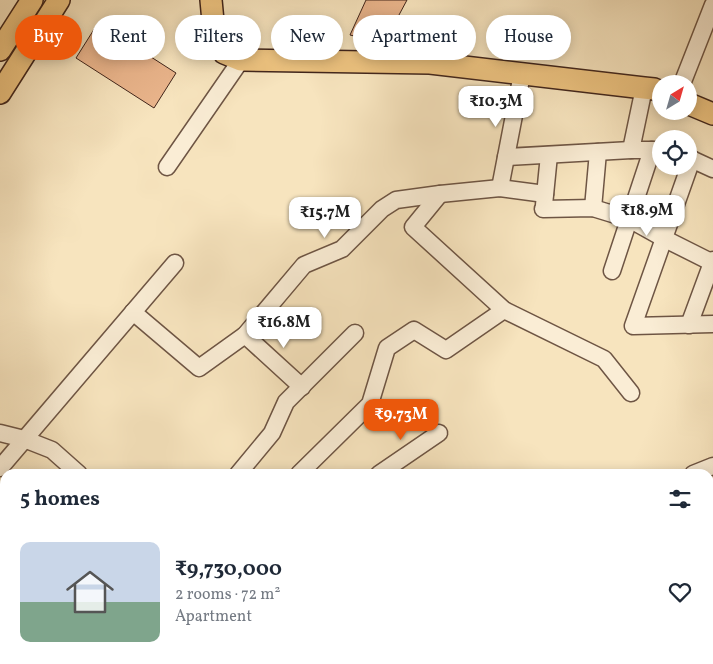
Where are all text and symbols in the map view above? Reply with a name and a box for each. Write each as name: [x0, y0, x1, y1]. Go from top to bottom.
chip: Buy: [15, 15, 82, 60]
chip: Rent: [92, 15, 165, 60]
chip: Filters: [175, 15, 261, 60]
chip: New: [271, 15, 343, 60]
chip: Apartment: [353, 15, 476, 60]
chip: House: [486, 15, 571, 60]
north arrow: [652, 75, 698, 120]
map controls: [652, 75, 697, 175]
pin: ₹10.3M: [455, 86, 537, 128]
text: ₹10.3M: [469, 91, 523, 113]
button: locate: [652, 130, 697, 175]
pin: ₹18.9M: [606, 194, 688, 237]
pin: ₹15.7M: [284, 196, 366, 239]
text: ₹18.9M: [621, 200, 673, 222]
text: ₹15.7M: [300, 202, 350, 224]
pin: ₹16.8M: [243, 306, 325, 349]
text: ₹16.8M: [258, 312, 310, 334]
pin: ₹9.73M: [360, 398, 442, 441]
text: ₹9.73M: [375, 404, 427, 426]
text: 5 homes: [20, 485, 100, 514]
icon: filters: [666, 485, 694, 513]
text: ₹9,730,000: [175, 555, 282, 584]
icon: home: [60, 562, 120, 622]
icon: heart: [666, 578, 694, 606]
text: 2 rooms · 72 m²: [175, 584, 280, 606]
text: Apartment: [175, 606, 252, 628]

